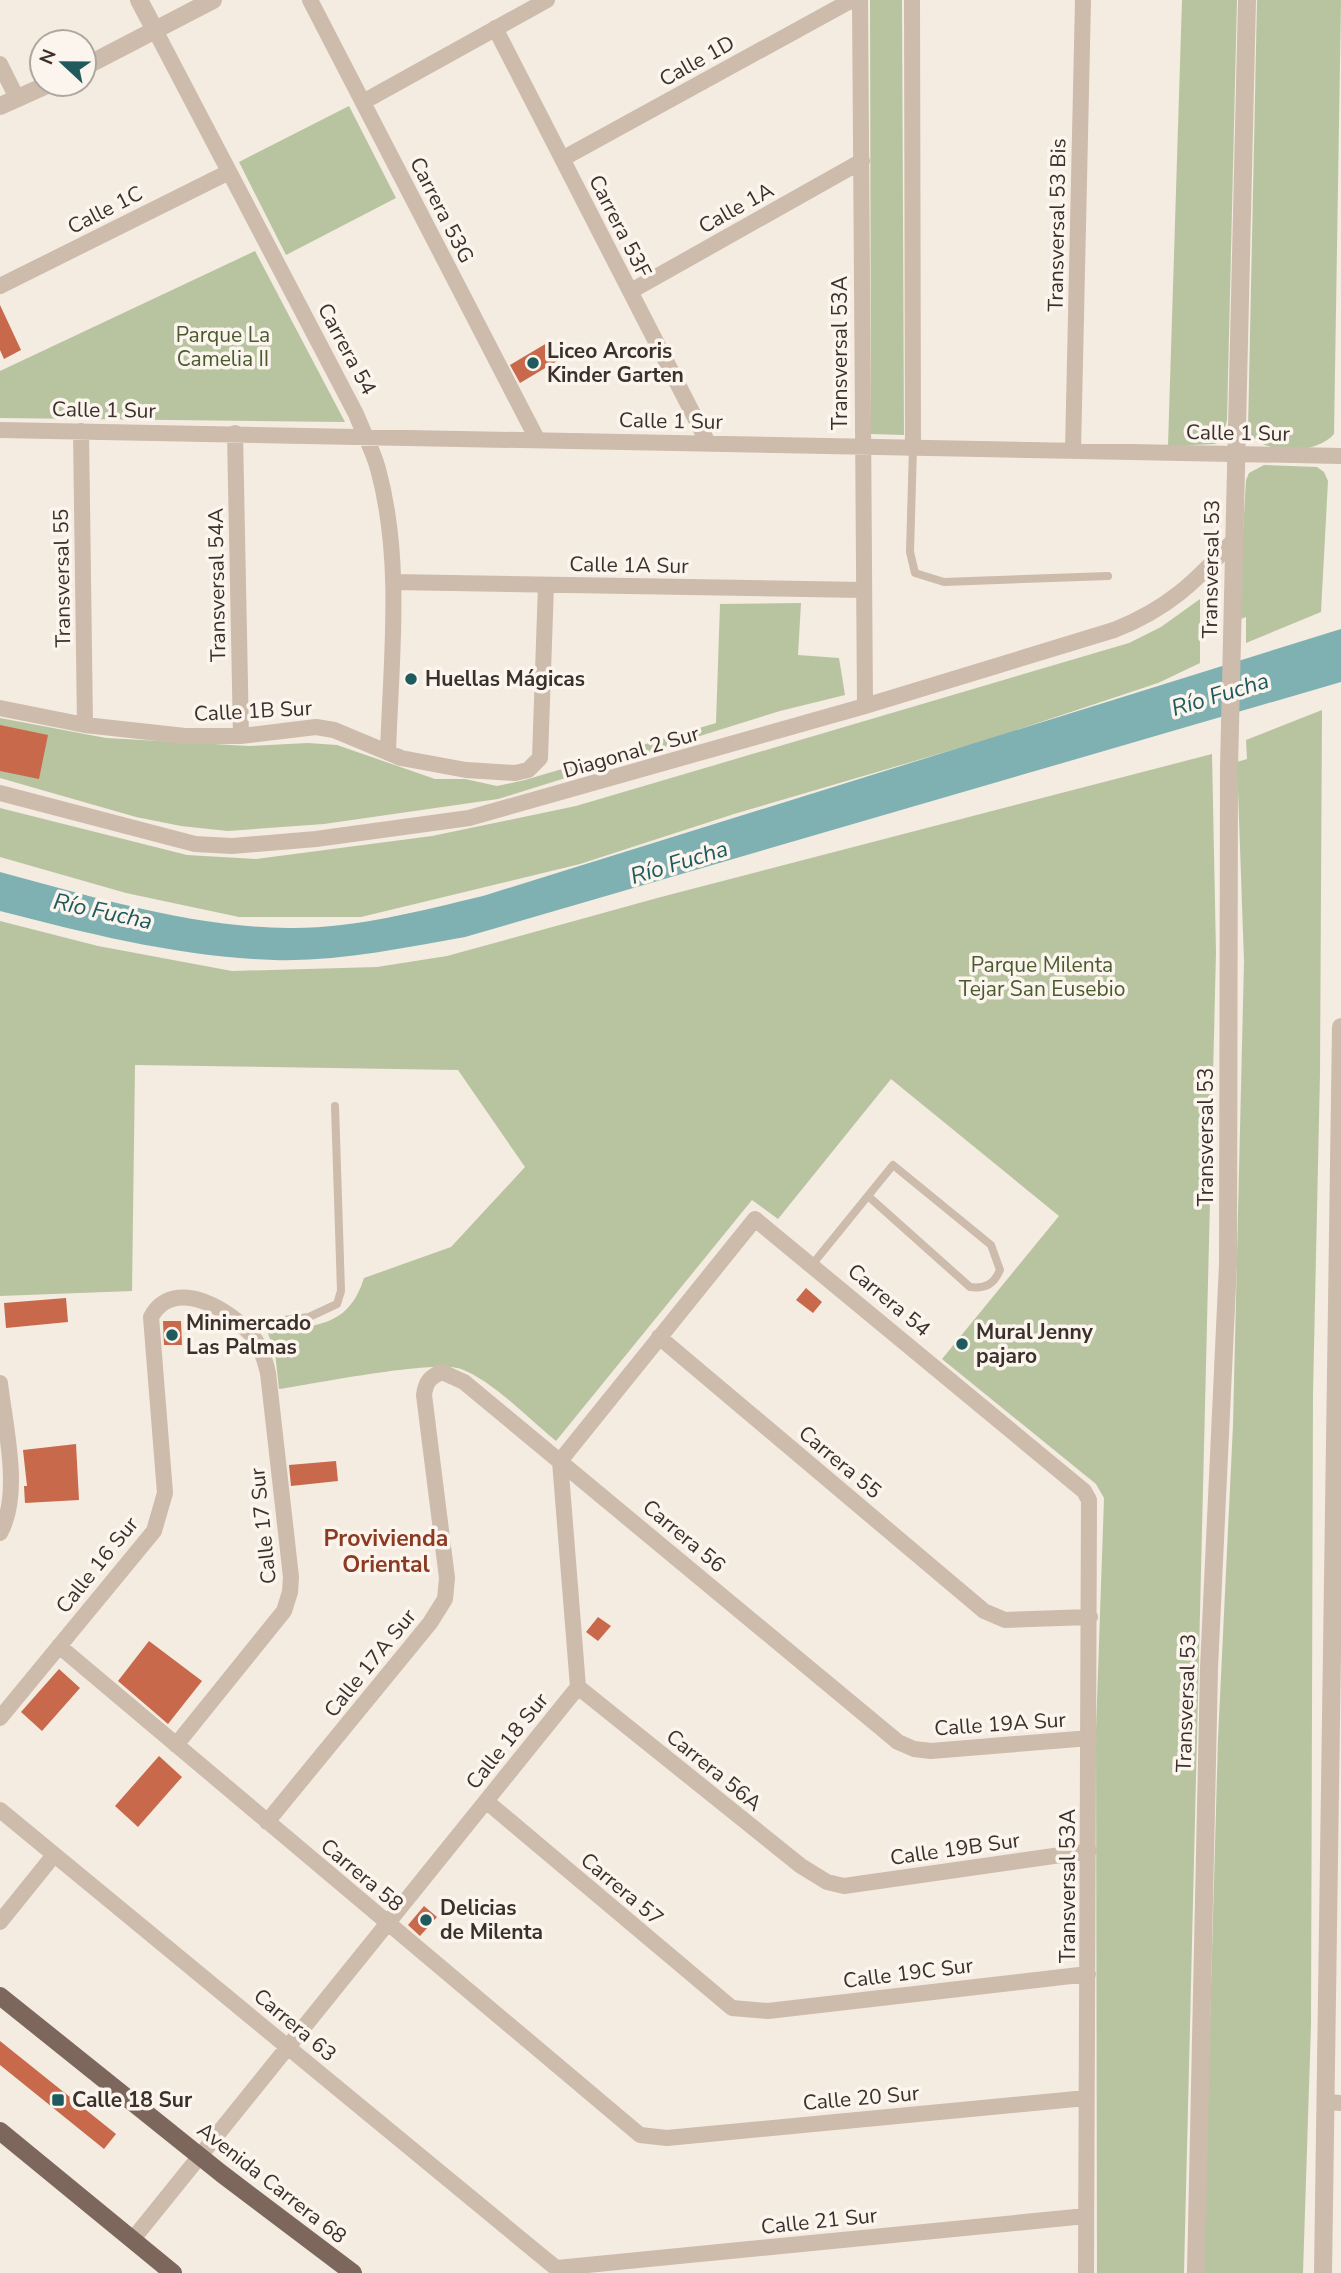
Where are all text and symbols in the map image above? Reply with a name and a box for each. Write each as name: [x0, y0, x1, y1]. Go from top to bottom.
north arrow: [28, 28, 98, 98]
street label: Calle 1D: [654, 29, 740, 93]
text: N: [33, 46, 63, 68]
street label: Transversal 53 Bis: [1041, 138, 1073, 312]
street label: Carrera 53G: [403, 152, 481, 268]
street label: Carrera 53F: [582, 170, 658, 282]
street label: Calle 1A: [693, 176, 779, 240]
street label: Calle 1C: [63, 179, 147, 241]
street label: Transversal 53A: [826, 276, 854, 430]
street label: Carrera 54: [311, 298, 383, 400]
park label: Parque La Camelia II: [176, 321, 270, 373]
place label: Liceo Arcoris Kinder Garten: [547, 337, 684, 389]
marker: Liceo Arcoris Kinder Garten: [525, 355, 541, 371]
street label: Calle 1 Sur: [52, 395, 157, 425]
street label: Calle 1 Sur: [619, 406, 724, 436]
street label: Calle 1 Sur: [1186, 418, 1291, 448]
street label: Transversal 53: [1196, 499, 1226, 639]
street label: Transversal 55: [47, 508, 77, 648]
street label: Transversal 54A: [202, 508, 232, 662]
street label: Calle 1A Sur: [569, 550, 689, 580]
place label: Huellas Mágicas: [425, 665, 585, 693]
water label: Río Fucha: [1168, 665, 1273, 724]
marker: Huellas Mágicas: [403, 671, 419, 687]
street label: Calle 1B Sur: [193, 694, 313, 728]
street label: Diagonal 2 Sur: [560, 719, 703, 785]
water label: Río Fucha: [627, 833, 732, 892]
water label: Río Fucha: [50, 886, 155, 937]
park label: Parque Milenta Tejar San Eusebio: [959, 951, 1125, 1003]
street label: Transversal 53: [1192, 1068, 1220, 1206]
street label: Carrera 54: [842, 1257, 936, 1343]
place label: Minimercado Las Palmas: [186, 1309, 311, 1361]
place label: Mural Jenny pajaro: [976, 1318, 1094, 1370]
marker: Minimercado Las Palmas: [164, 1327, 180, 1343]
marker: Mural Jenny pajaro: [954, 1336, 970, 1352]
street label: Carrera 55: [793, 1419, 887, 1505]
street label: Calle 17 Sur: [243, 1466, 283, 1585]
street label: Carrera 56: [637, 1493, 731, 1579]
street label: Calle 16 Sur: [49, 1510, 145, 1619]
district label: Provivienda Oriental: [324, 1523, 448, 1580]
street label: Calle 17A Sur: [318, 1603, 423, 1723]
street label: Transversal 53: [1170, 1633, 1202, 1773]
street label: Calle 18 Sur: [459, 1686, 555, 1795]
street label: Calle 19A Sur: [933, 1705, 1067, 1743]
street label: Carrera 56A: [660, 1723, 768, 1817]
street label: Transversal 53A: [1054, 1809, 1082, 1963]
street label: Calle 19B Sur: [888, 1826, 1022, 1872]
street label: Carrera 58: [315, 1832, 409, 1918]
street label: Carrera 57: [575, 1846, 669, 1932]
place label: Delicias de Milenta: [440, 1894, 543, 1946]
marker: Delicias de Milenta: [418, 1912, 434, 1928]
street label: Calle 19C Sur: [841, 1951, 975, 1995]
street label: Carrera 63: [248, 1982, 342, 2068]
street label: Calle 20 Sur: [802, 2079, 921, 2117]
place label: Calle 18 Sur: [72, 2086, 193, 2114]
marker: Calle 18 Sur: [50, 2092, 66, 2108]
street label: Avenida Carrera 68: [192, 2116, 352, 2250]
street label: Calle 21 Sur: [760, 2201, 879, 2241]

